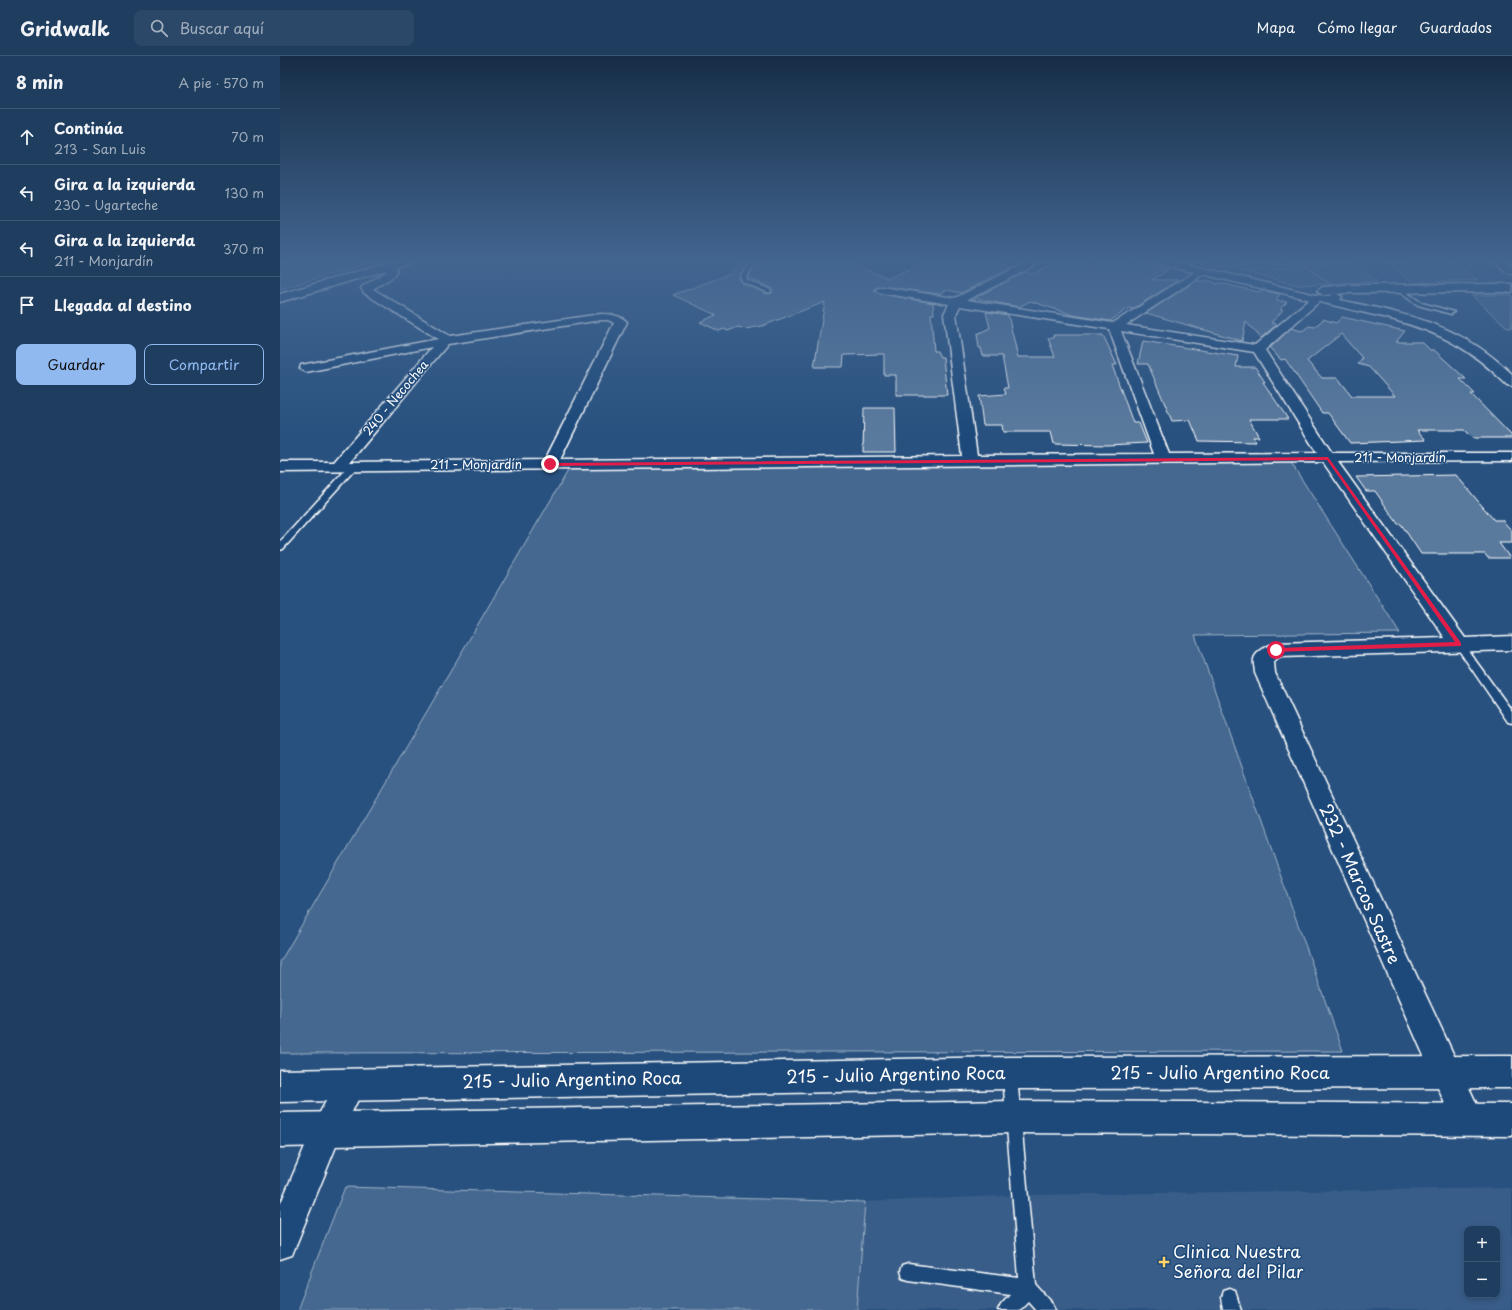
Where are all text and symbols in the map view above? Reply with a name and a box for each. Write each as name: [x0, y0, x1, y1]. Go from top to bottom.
search box: [134, 10, 414, 46]
text: Gridwalk: [20, 14, 110, 42]
text: Buscar aquí: [180, 16, 264, 39]
icon: search: [148, 17, 170, 39]
text: Mapa: [1257, 17, 1295, 38]
text: Cómo llegar: [1317, 17, 1397, 38]
text: Guardados: [1419, 17, 1492, 38]
text: 8 min: [16, 69, 64, 95]
text: A pie · 570 m: [178, 73, 264, 92]
text: Continúa: [54, 116, 123, 139]
icon: ahead: [16, 126, 38, 148]
text: 70 m: [231, 127, 264, 146]
text: 213 - San Luis: [54, 139, 146, 158]
text: Gira a la izquierda: [54, 172, 195, 195]
icon: left: [16, 182, 38, 204]
text: 130 m: [225, 183, 264, 202]
text: 230 - Ugarteche: [54, 195, 158, 214]
text: Gira a la izquierda: [54, 228, 195, 251]
icon: left: [16, 238, 38, 260]
text: 370 m: [223, 239, 264, 258]
text: 211 - Monjardín: [54, 251, 153, 270]
text: Llegada al destino: [54, 293, 192, 316]
icon: arrive: [16, 294, 38, 316]
button: Guardar: [16, 344, 136, 385]
button: Compartir: [144, 344, 264, 385]
street label: 240 - Necochea: [358, 355, 432, 439]
street label: 211 - Monjardín: [1354, 448, 1446, 466]
street label: 211 - Monjardín: [430, 455, 522, 473]
route end: [541, 455, 559, 473]
route start: [1267, 641, 1285, 659]
street label: 232 - Marcos Sastre: [1314, 799, 1408, 968]
street label: 215 - Julio Argentino Roca: [786, 1059, 1006, 1089]
street label: 215 - Julio Argentino Roca: [1110, 1059, 1330, 1085]
street label: 215 - Julio Argentino Roca: [462, 1064, 682, 1094]
map controls: [1464, 1226, 1500, 1298]
button: +: [1464, 1226, 1500, 1262]
place label: Clinica Nuestra Señora del Pilar: [1173, 1238, 1304, 1284]
marker: Clinica Nuestra Señora del Pilar: [1158, 1256, 1170, 1268]
button: −: [1464, 1262, 1500, 1298]

